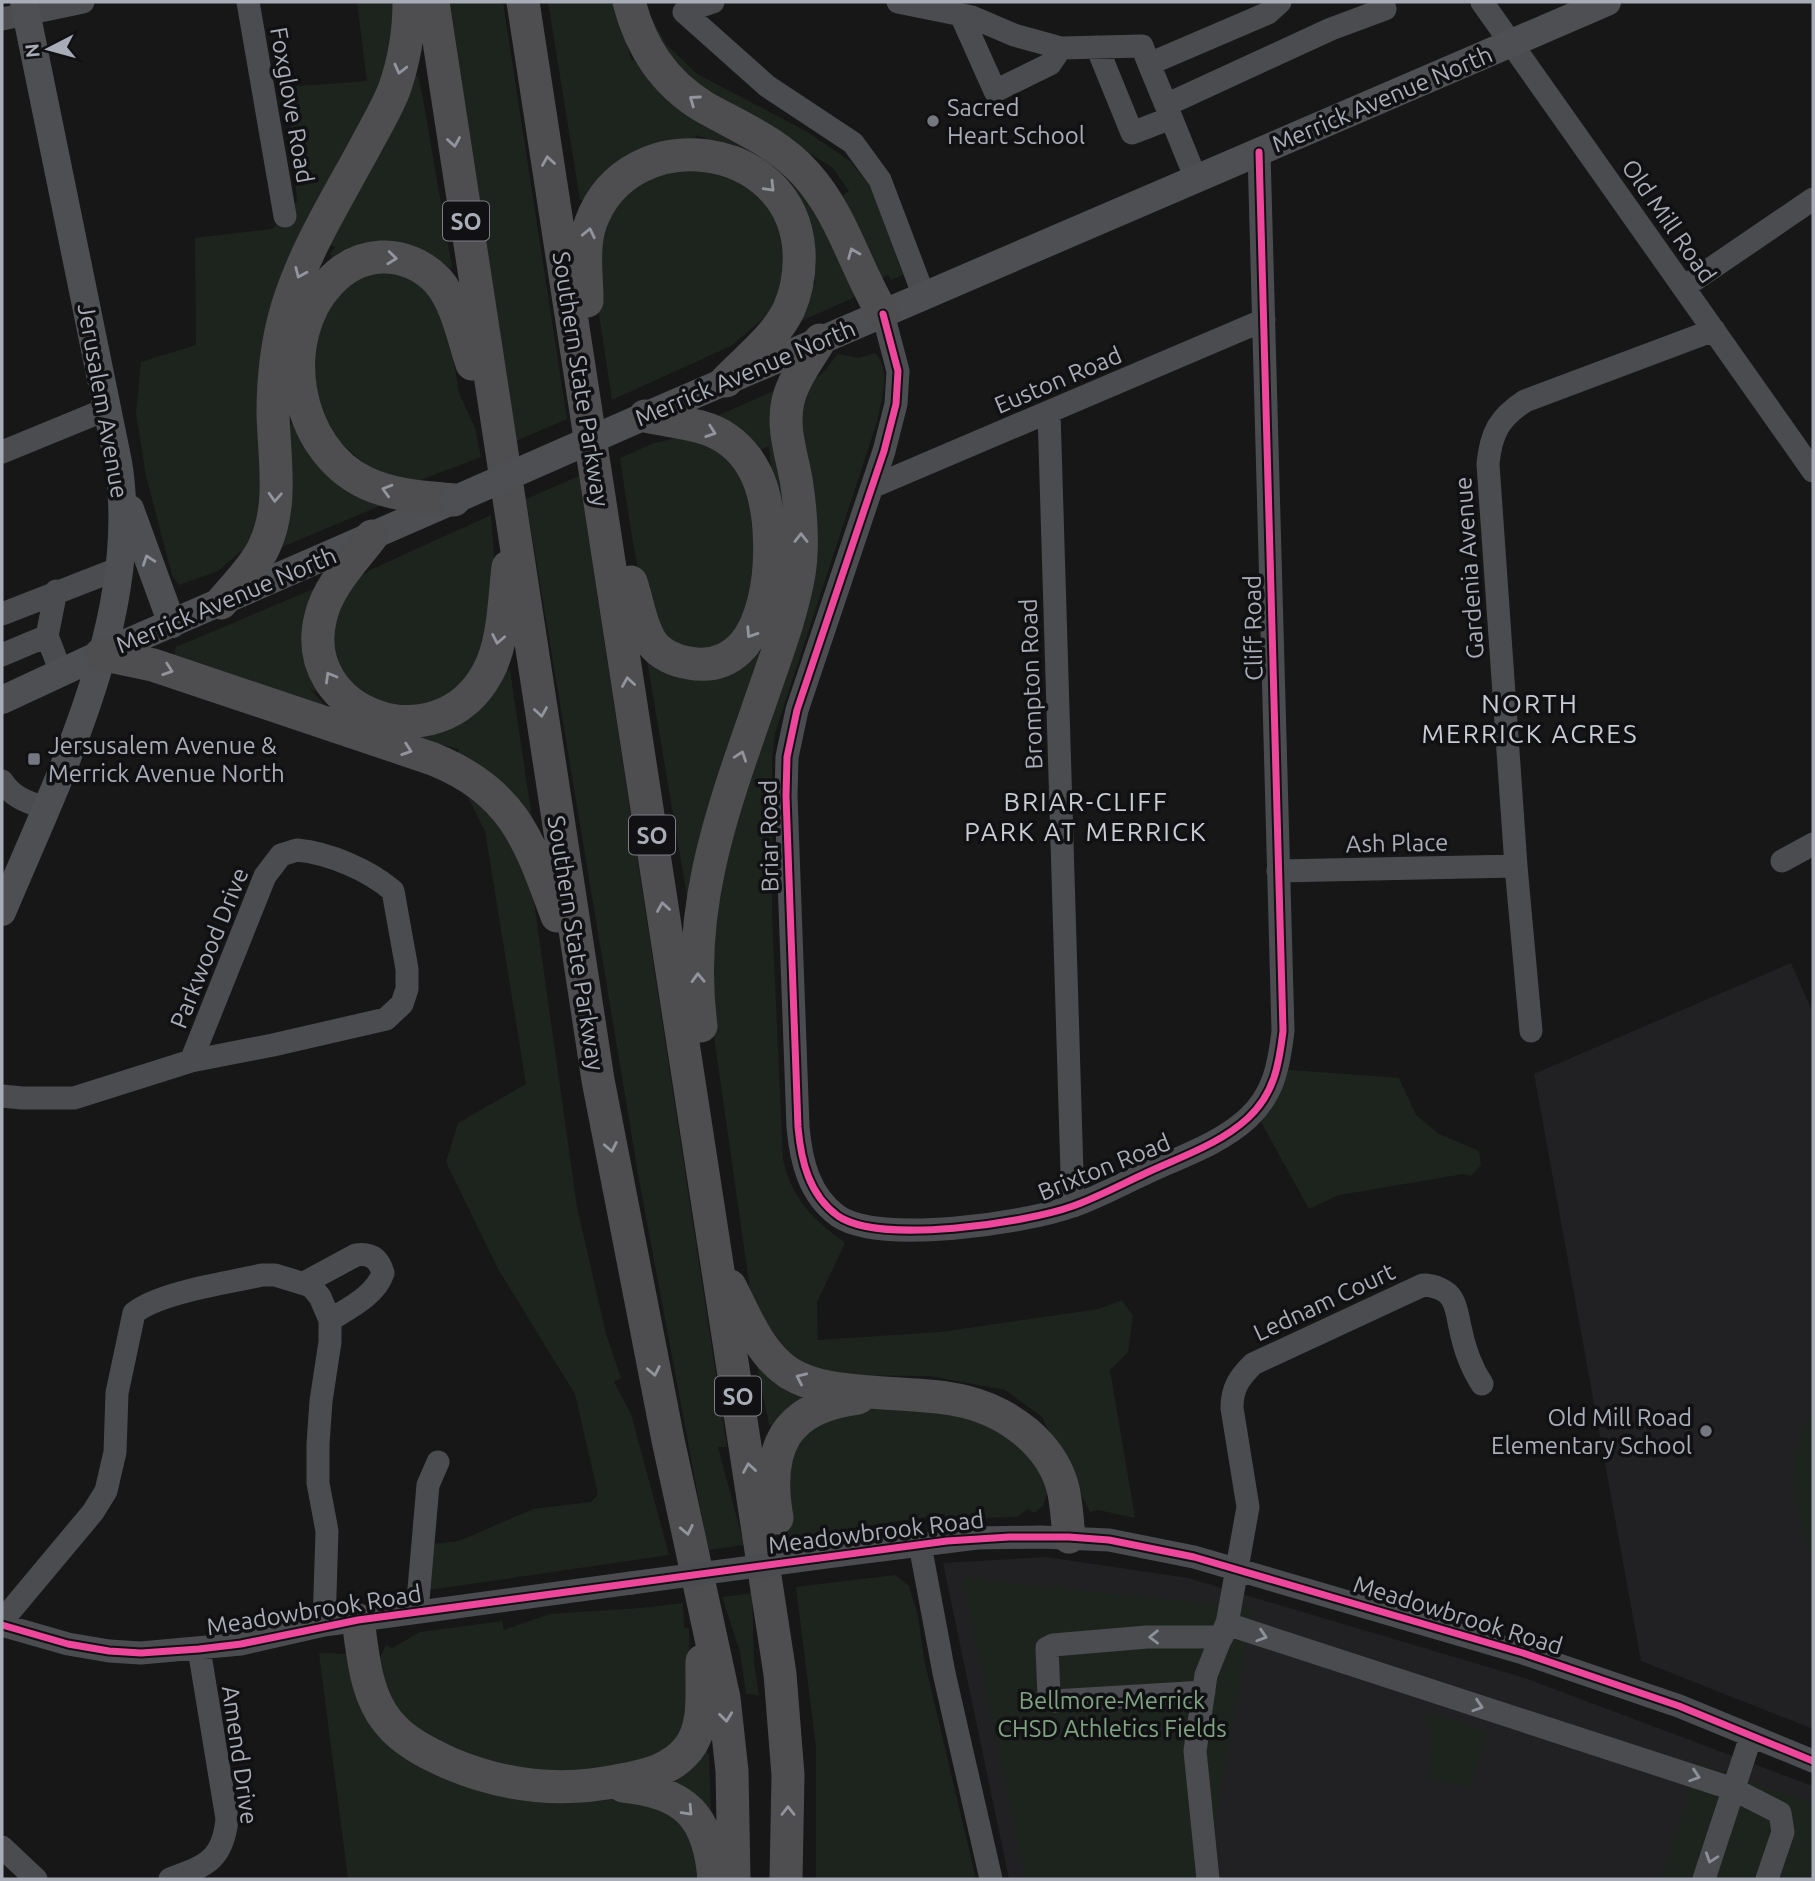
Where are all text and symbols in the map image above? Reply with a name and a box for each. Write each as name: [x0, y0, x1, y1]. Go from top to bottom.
north arrow: [14, 14, 84, 84]
street label: Foxglove Road: [265, 25, 319, 185]
street label: Merrick Avenue North: [1268, 40, 1496, 158]
text: N: [20, 43, 44, 59]
one-way arrow: [394, 63, 408, 75]
place label: Sacred Heart School: [947, 94, 1085, 149]
one-way arrow: [689, 96, 702, 108]
marker: Sacred Heart School: [925, 113, 941, 129]
one-way arrow: [447, 136, 462, 148]
street label: Old Mill Road: [1616, 154, 1722, 288]
one-way arrow: [541, 156, 556, 167]
one-way arrow: [762, 178, 775, 191]
road number: SO: [443, 202, 489, 241]
one-way arrow: [580, 227, 595, 239]
one-way arrow: [848, 247, 862, 259]
street label: Southern State Parkway: [548, 250, 615, 509]
one-way arrow: [386, 251, 398, 266]
one-way arrow: [294, 266, 308, 278]
street label: Jerusalem Avenue: [73, 302, 133, 500]
street label: Merrick Avenue North: [631, 314, 859, 432]
street label: Euston Road: [990, 341, 1126, 419]
one-way arrow: [705, 424, 717, 438]
street label: Gardenia Avenue: [1449, 476, 1489, 660]
one-way arrow: [381, 484, 393, 498]
one-way arrow: [267, 492, 282, 503]
one-way arrow: [793, 532, 809, 542]
street label: Merrick Avenue North: [112, 541, 340, 659]
one-way arrow: [142, 555, 156, 567]
street label: Cliff Road: [1239, 575, 1267, 681]
street label: Brompton Road: [1015, 598, 1047, 770]
one-way arrow: [746, 625, 759, 638]
one-way arrow: [491, 633, 506, 645]
one-way arrow: [161, 662, 173, 676]
one-way arrow: [325, 672, 338, 684]
one-way arrow: [621, 676, 636, 688]
district label: NORTH MERRICK ACRES: [1421, 689, 1639, 748]
one-way arrow: [533, 706, 548, 718]
place label: Jersusalem Avenue & Merrick Avenue North: [48, 732, 285, 787]
one-way arrow: [400, 742, 412, 756]
one-way arrow: [733, 750, 747, 763]
marker: Jersusalem Avenue & Merrick Avenue North: [26, 751, 42, 767]
street label: Briar Road: [755, 780, 783, 892]
district label: BRIAR-CLIFF PARK AT MERRICK: [964, 787, 1208, 846]
street label: Southern State Parkway: [543, 814, 610, 1073]
road number: SO: [629, 816, 675, 855]
street label: Ash Place: [1345, 829, 1449, 857]
street label: Parkwood Drive: [165, 864, 253, 1032]
one-way arrow: [655, 901, 670, 913]
one-way arrow: [690, 972, 705, 983]
street label: Brixton Road: [1034, 1128, 1174, 1206]
one-way arrow: [602, 1141, 617, 1153]
street label: Lednam Court: [1249, 1257, 1399, 1347]
one-way arrow: [646, 1365, 661, 1377]
one-way arrow: [796, 1372, 808, 1386]
road number: SO: [715, 1376, 761, 1415]
place label: Old Mill Road Elementary School: [1491, 1404, 1692, 1459]
marker: Old Mill Road Elementary School: [1698, 1423, 1714, 1439]
one-way arrow: [742, 1462, 757, 1474]
street label: Meadowbrook Road: [767, 1505, 985, 1559]
one-way arrow: [679, 1524, 693, 1536]
street label: Meadowbrook Road: [1350, 1570, 1566, 1660]
street label: Meadowbrook Road: [205, 1580, 423, 1640]
one-way arrow: [1255, 1628, 1268, 1642]
one-way arrow: [1148, 1629, 1158, 1645]
street label: Amend Drive: [217, 1684, 263, 1826]
park label: Bellmore-Merrick CHSD Athletics Fields: [997, 1687, 1227, 1742]
one-way arrow: [1472, 1698, 1484, 1712]
one-way arrow: [719, 1712, 734, 1723]
one-way arrow: [1688, 1768, 1700, 1783]
one-way arrow: [680, 1803, 693, 1816]
one-way arrow: [780, 1805, 796, 1816]
one-way arrow: [1705, 1851, 1719, 1863]

